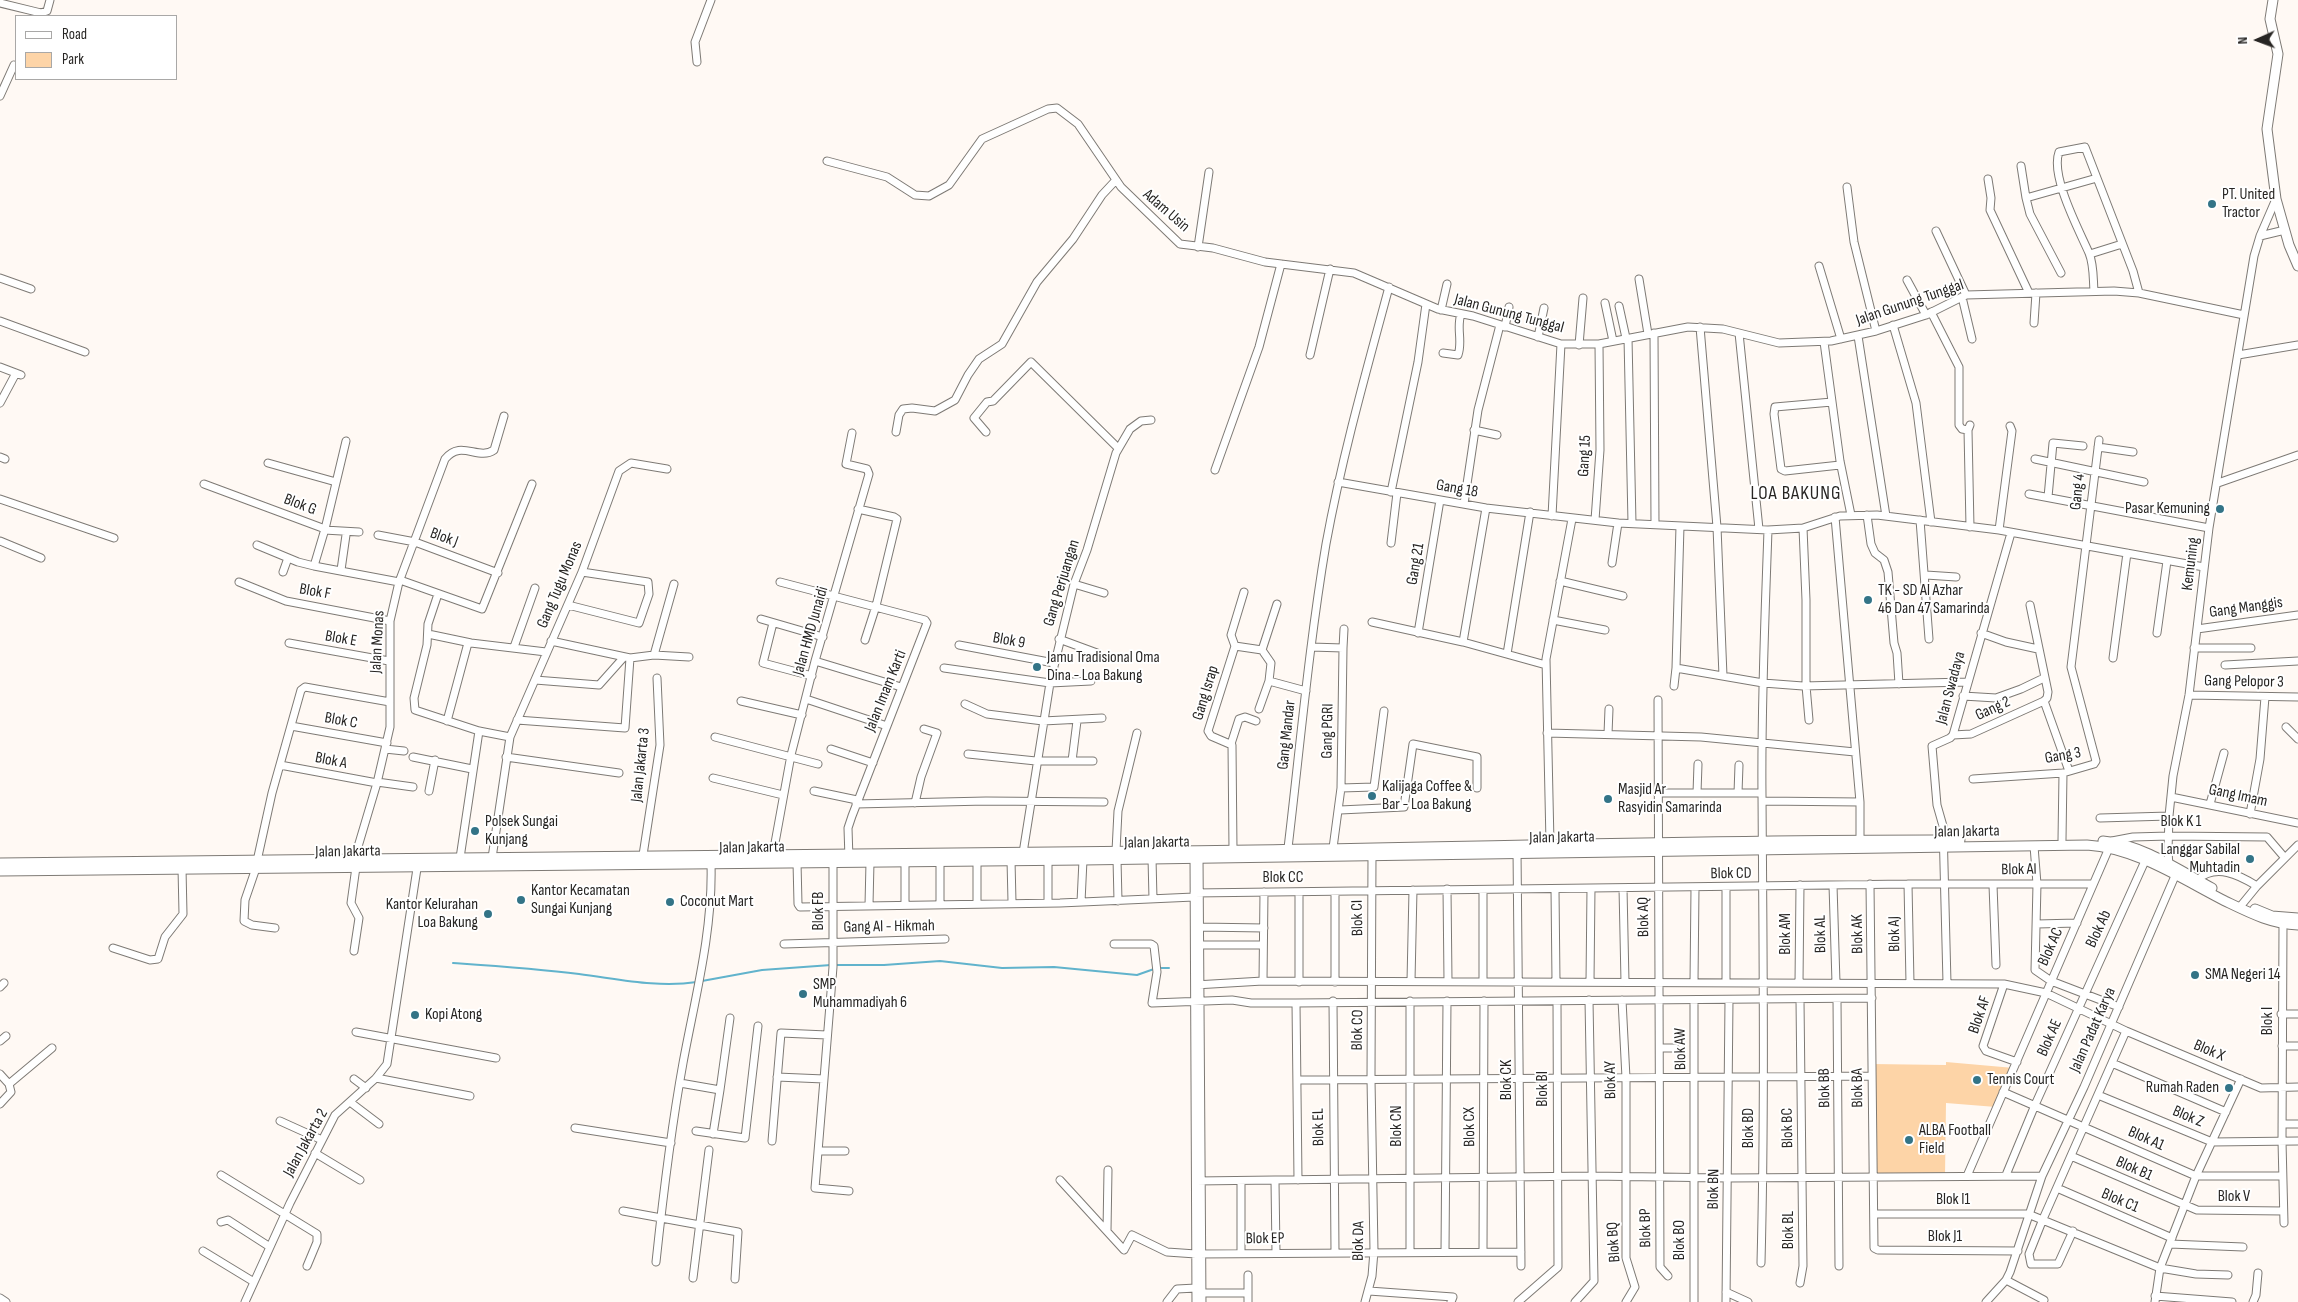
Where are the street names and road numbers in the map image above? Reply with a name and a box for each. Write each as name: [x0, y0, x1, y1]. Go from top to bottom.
street label: Adam Usin: [1139, 185, 1193, 237]
street label: Jalan Gunung Tunggal: [1854, 276, 1966, 330]
street label: Jalan Gunung Tunggal: [1452, 290, 1566, 338]
street label: Gang 15: [1574, 435, 1596, 477]
street label: Gang 4: [2067, 473, 2089, 511]
street label: Gang 18: [1434, 476, 1480, 502]
street label: Blok G: [281, 490, 319, 520]
street label: Blok J: [427, 524, 461, 552]
street label: Kemuning: [2178, 536, 2204, 592]
street label: Gang Perjuangan: [1040, 537, 1084, 629]
street label: Gang Tugu Monas: [533, 539, 587, 631]
street label: Gang 21: [1403, 542, 1429, 586]
street label: Blok F: [298, 580, 332, 604]
street label: Jalan HMD Junaidi: [789, 584, 833, 678]
street label: Gang Manggis: [2208, 593, 2284, 623]
street label: Jalan Monas: [367, 610, 389, 674]
street label: Blok E: [324, 627, 358, 651]
street label: Blok 9: [991, 629, 1027, 653]
street label: Jalan Imam Karti: [861, 647, 911, 735]
street label: Jalan Swadaya: [1932, 650, 1970, 726]
street label: Gang Israp: [1189, 663, 1223, 723]
street label: Gang Pelopor 3: [2204, 672, 2284, 692]
street label: Gang 2: [1972, 693, 2014, 725]
street label: Gang Mandar: [1274, 699, 1300, 771]
street label: Gang PGRI: [1318, 703, 1338, 759]
street label: Blok C: [323, 709, 359, 733]
street label: Jalan Jakarta 3: [628, 727, 654, 803]
street label: Gang 3: [2043, 743, 2083, 769]
street label: Blok A: [313, 749, 349, 773]
street label: Gang Imam: [2207, 780, 2269, 812]
street label: Blok K 1: [2161, 812, 2201, 832]
street label: Jalan Jakarta: [1934, 822, 2000, 842]
street label: Jalan Jakarta: [1529, 828, 1595, 848]
street label: Jalan Jakarta: [1124, 833, 1190, 853]
street label: Jalan Jakarta: [719, 838, 785, 858]
street label: Jalan Jakarta: [315, 842, 381, 862]
street label: Blok AI: [2001, 860, 2037, 880]
street label: Blok CD: [1710, 864, 1752, 884]
street label: Blok CC: [1263, 868, 1303, 888]
street label: Blok FB: [809, 892, 829, 930]
street label: Blok AQ: [1634, 897, 1654, 937]
street label: Blok CI: [1348, 900, 1368, 936]
street label: Blok Ab: [2082, 907, 2116, 951]
street label: Blok AM: [1776, 913, 1796, 955]
street label: Blok AK: [1848, 914, 1868, 954]
street label: Blok AL: [1811, 915, 1831, 953]
street label: Blok AJ: [1885, 916, 1905, 952]
street label: Gang Al - Hikmah: [843, 917, 935, 937]
street label: Blok AC: [2034, 925, 2068, 969]
street label: Jalan Padat Karya: [2066, 985, 2120, 1075]
street label: Blok AF: [1965, 994, 1995, 1036]
street label: Blok I: [2258, 1007, 2278, 1035]
street label: Blok CO: [1348, 1009, 1368, 1051]
street label: Blok AE: [2033, 1016, 2067, 1060]
street label: Blok AW: [1671, 1028, 1691, 1070]
street label: Blok X: [2190, 1036, 2228, 1066]
street label: Blok CK: [1497, 1060, 1517, 1100]
street label: Blok AY: [1601, 1061, 1621, 1099]
street label: Blok BB: [1815, 1068, 1835, 1108]
street label: Blok BA: [1848, 1068, 1868, 1108]
street label: Blok BI: [1533, 1071, 1553, 1107]
street label: Blok Z: [2170, 1102, 2206, 1132]
street label: Blok CN: [1387, 1105, 1407, 1147]
street label: Jalan Jakarta 2: [280, 1106, 332, 1180]
street label: Blok CX: [1460, 1107, 1480, 1147]
street label: Blok EL: [1309, 1108, 1329, 1146]
street label: Blok BD: [1739, 1108, 1759, 1148]
street label: Blok BC: [1778, 1108, 1798, 1148]
street label: Blok A1: [2125, 1123, 2167, 1155]
street label: Blok B1: [2113, 1152, 2155, 1186]
street label: Blok BN: [1704, 1168, 1724, 1210]
street label: Blok C1: [2098, 1185, 2142, 1217]
street label: Blok V: [2218, 1187, 2250, 1207]
street label: Blok I1: [1936, 1190, 1970, 1210]
street label: Blok BP: [1636, 1208, 1656, 1248]
street label: Blok BL: [1779, 1211, 1799, 1249]
street label: Blok BO: [1670, 1220, 1690, 1260]
street label: Blok DA: [1349, 1221, 1369, 1261]
street label: Blok BQ: [1603, 1221, 1625, 1263]
street label: Blok J1: [1928, 1227, 1962, 1247]
street label: Blok EP: [1245, 1229, 1285, 1249]

